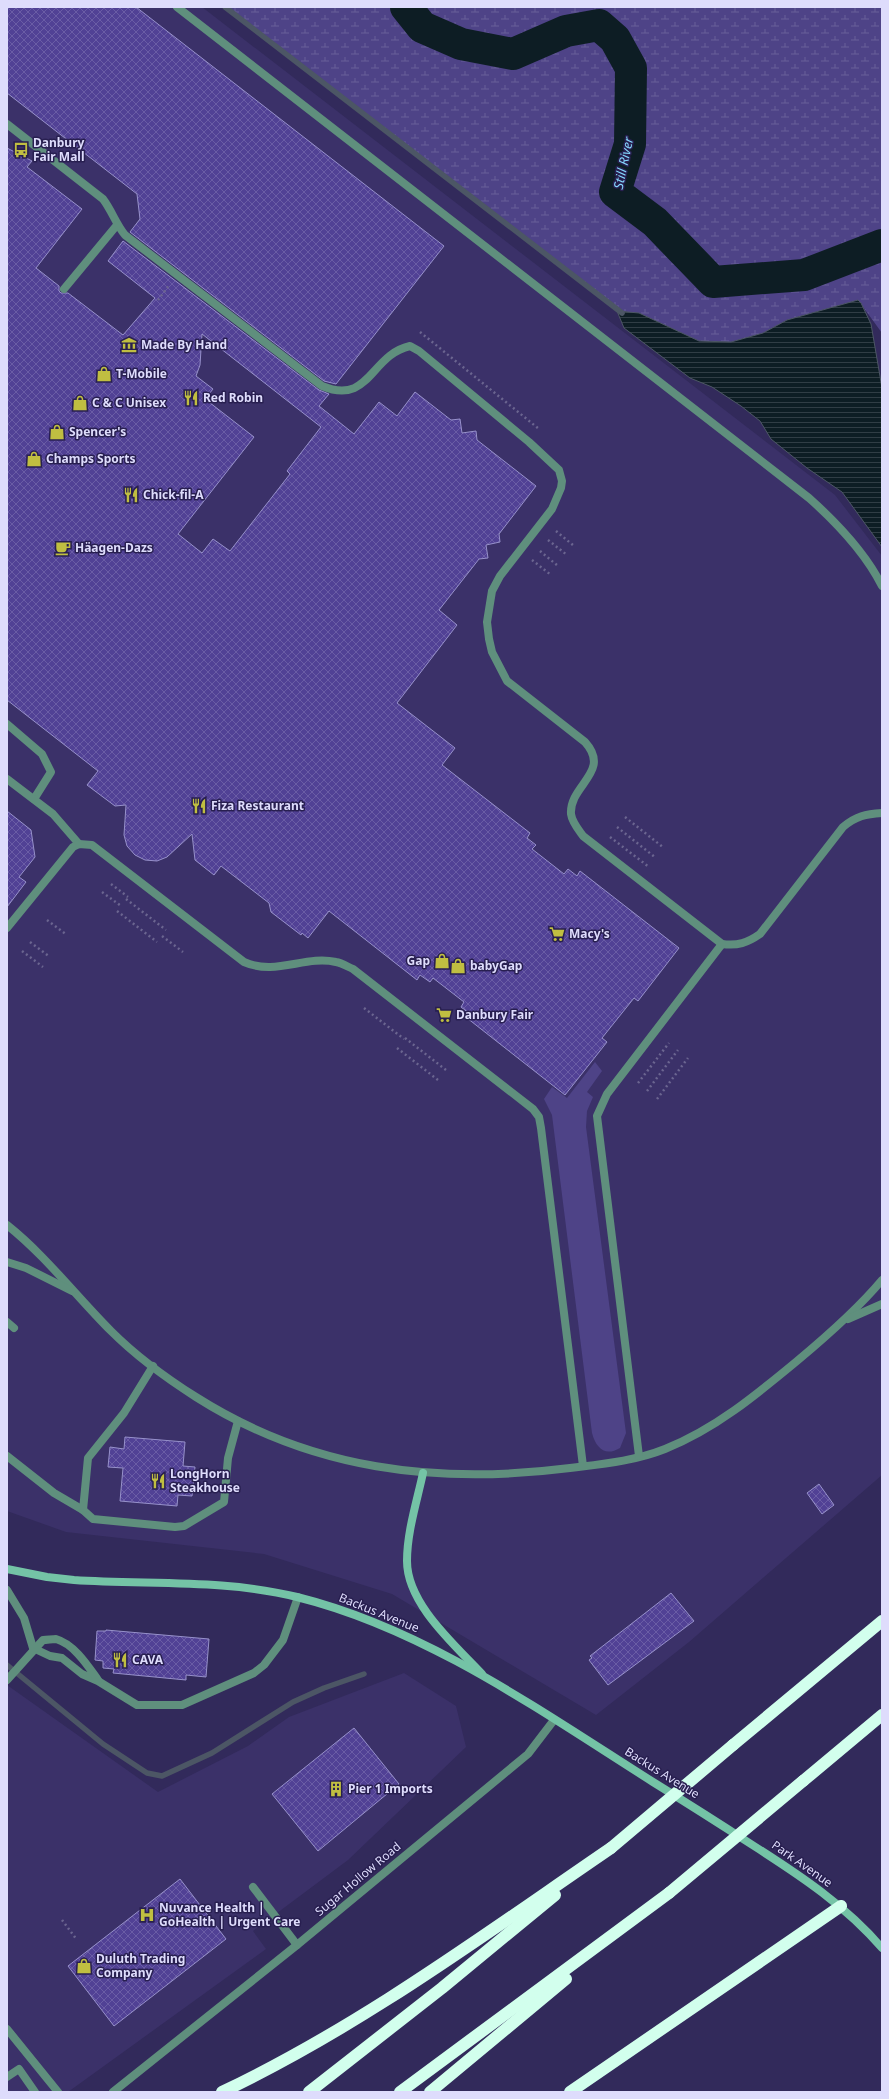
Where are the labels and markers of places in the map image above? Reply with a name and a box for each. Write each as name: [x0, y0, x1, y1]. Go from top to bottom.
place label: Danbury Fair Mall: [33, 134, 85, 165]
bus stop icon: Danbury Fair Mall: [12, 141, 30, 159]
museum icon: Made By Hand: [120, 336, 138, 354]
place label: Made By Hand: [141, 336, 227, 353]
shop icon: T-Mobile: [95, 365, 113, 383]
place label: T-Mobile: [116, 365, 167, 382]
restaurant icon: Red Robin: [182, 389, 200, 407]
place label: Red Robin: [203, 389, 263, 406]
shop icon: C & C Unisex: [71, 394, 89, 412]
place label: C & C Unisex: [92, 394, 166, 411]
shop icon: Spencer's: [48, 423, 66, 441]
place label: Spencer's: [69, 423, 126, 440]
shop icon: Champs Sports: [25, 450, 43, 468]
place label: Champs Sports: [46, 450, 135, 467]
restaurant icon: Chick-fil-A: [122, 486, 140, 504]
place label: Chick-fil-A: [143, 486, 204, 503]
cafe icon: Häagen-Dazs: [54, 539, 72, 557]
place label: Häagen-Dazs: [75, 539, 153, 556]
restaurant icon: Fiza Restaurant: [190, 797, 208, 815]
place label: Fiza Restaurant: [211, 797, 304, 814]
supermarket icon: Macy's: [548, 925, 566, 943]
place label: Macy's: [569, 925, 610, 942]
place label: Gap: [407, 952, 430, 969]
shop icon: Gap: [433, 952, 451, 970]
shop icon: babyGap: [449, 957, 467, 975]
place label: babyGap: [470, 957, 523, 974]
supermarket icon: Danbury Fair: [435, 1006, 453, 1024]
place label: Danbury Fair: [456, 1006, 534, 1023]
place label: LongHorn Steakhouse: [170, 1465, 240, 1496]
restaurant icon: LongHorn Steakhouse: [149, 1472, 167, 1490]
restaurant icon: CAVA: [111, 1651, 129, 1669]
place label: CAVA: [132, 1651, 164, 1668]
building icon: Pier 1 Imports: [327, 1780, 345, 1798]
place label: Pier 1 Imports: [348, 1780, 433, 1797]
place label: Nuvance Health | GoHealth | Urgent Care: [159, 1899, 301, 1930]
hospital icon: Nuvance Health | GoHealth | Urgent Care: [138, 1906, 156, 1924]
place label: Duluth Trading Company: [96, 1950, 185, 1981]
shop icon: Duluth Trading Company: [75, 1957, 93, 1975]

